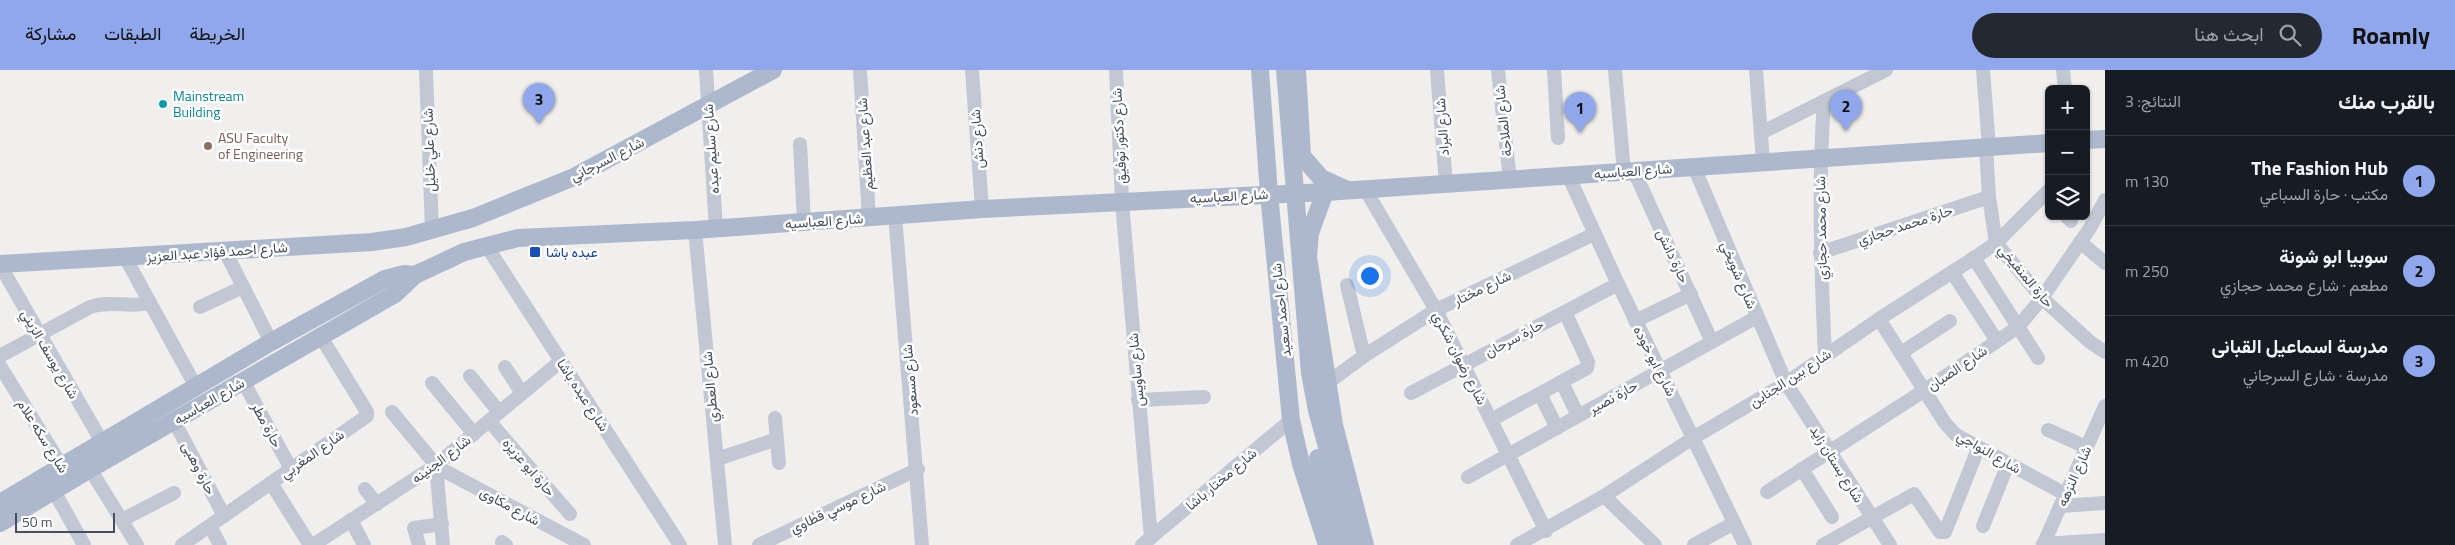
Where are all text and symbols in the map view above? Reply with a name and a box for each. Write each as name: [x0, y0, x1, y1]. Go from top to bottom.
search box: [1972, 13, 2322, 58]
text: Roamly: [2352, 17, 2430, 53]
text: ابحث هنا: [2194, 19, 2264, 48]
text: مشاركة: [25, 20, 76, 47]
text: الطبقات: [104, 20, 161, 47]
text: الخريطة: [189, 20, 245, 47]
icon: search: [2276, 21, 2304, 49]
pin: 3: [523, 83, 555, 124]
street label: شارع الملاحة: [1488, 84, 1518, 158]
place label: Mainstream Building: [173, 85, 244, 122]
map controls: [2045, 85, 2090, 220]
button: +: [2045, 85, 2090, 130]
text: بالقرب منك: [2338, 85, 2435, 117]
street label: شارع دكتور توفيق: [1106, 88, 1132, 184]
text: النتائج: 3: [2125, 89, 2181, 113]
pin: 2: [1830, 90, 1862, 131]
pin: 1: [1564, 92, 1596, 133]
street label: شارع عبد العظيم: [851, 97, 879, 191]
street label: شارع البراد: [1429, 97, 1455, 157]
marker: Mainstream Building: [157, 98, 169, 110]
street label: شارع سليم عبده: [697, 103, 725, 195]
street label: شارع علي خليل: [417, 108, 442, 192]
street label: شارع دنش: [964, 109, 990, 169]
place label: ASU Faculty of Engineering: [218, 127, 303, 164]
button: −: [2045, 130, 2090, 175]
street label: شارع السرجاني: [566, 131, 648, 188]
marker: ASU Faculty of Engineering: [202, 140, 214, 152]
text: The Fashion Hub: [2251, 153, 2388, 182]
street label: شارع العباسيه: [1593, 157, 1673, 185]
text: 130 m: [2125, 169, 2169, 193]
text: 1: [2415, 169, 2423, 193]
button: layers: [2045, 175, 2090, 220]
street label: شارع محمد حجازي: [1809, 176, 1834, 280]
text: مكتب · حارة السباعي: [2260, 182, 2388, 206]
street label: شارع العباسيه: [1189, 183, 1269, 209]
street label: حارة محمد حجازي: [1854, 199, 1956, 252]
street label: شارع العباسيه: [784, 207, 864, 235]
street label: حارة دانش: [1652, 225, 1695, 286]
street label: شارع احمد فؤاد عبد العزيز: [145, 236, 288, 268]
street label: شارع شويخي: [1714, 238, 1763, 313]
street label: حارة المنفيخي: [1992, 239, 2059, 313]
place label: عبده باشا: [546, 241, 598, 262]
text: سوبيا ابو شونة: [2279, 241, 2388, 270]
marker: عبده باشا: [528, 245, 542, 259]
text: 250 m: [2125, 259, 2169, 283]
text: 2: [2415, 259, 2423, 283]
street label: شارع احمد سعيد: [1265, 262, 1297, 358]
your location: [1357, 263, 1383, 289]
street label: شارع مختار: [1448, 265, 1515, 312]
text: مطعم · شارع محمد حجازي: [2220, 273, 2388, 297]
street label: شارع يوسف الزيني: [14, 305, 85, 404]
street label: شارع رضوان شكري: [1426, 307, 1493, 409]
street label: حارة سرحان: [1480, 313, 1547, 362]
street label: شارع ابو خوده: [1628, 322, 1682, 400]
text: مدرسة اسماعيل القبانى: [2212, 331, 2388, 360]
street label: شارع ساويس: [1122, 332, 1150, 408]
street label: شارع الصبان: [1922, 340, 1992, 396]
street label: شارع مسعود: [896, 343, 924, 417]
street label: شارع بين الجناين: [1744, 343, 1836, 413]
text: 420 m: [2125, 349, 2169, 373]
text: 3: [2415, 349, 2423, 373]
street label: شارع العطري: [696, 350, 725, 423]
street label: شارع عبده باشا: [551, 354, 615, 436]
text: مدرسة · شارع السرجاني: [2243, 363, 2388, 387]
street label: شارع العباسيه: [170, 372, 248, 430]
street label: حارة نصير: [1583, 374, 1641, 419]
street label: شارع سكه علام: [11, 395, 75, 477]
street label: حارة مطر: [246, 397, 288, 451]
street label: شارع بستان زايد: [1804, 421, 1870, 507]
street label: شارع المغربي: [275, 424, 349, 485]
street label: شارع النواجي: [1952, 425, 2025, 480]
street label: شارع الجنينه: [406, 429, 476, 489]
street label: حارة ابو عزيزه: [498, 433, 561, 501]
street label: حارة وهبى: [177, 437, 222, 498]
street label: شارع مختار باشا: [1180, 442, 1262, 516]
street label: شارع النزهه: [2051, 442, 2097, 510]
street label: شارع موسي قطاوي: [786, 475, 890, 540]
street label: شارع مكاوى: [476, 481, 544, 531]
scale bar: [15, 510, 115, 533]
text: 50 m: [22, 511, 52, 532]

